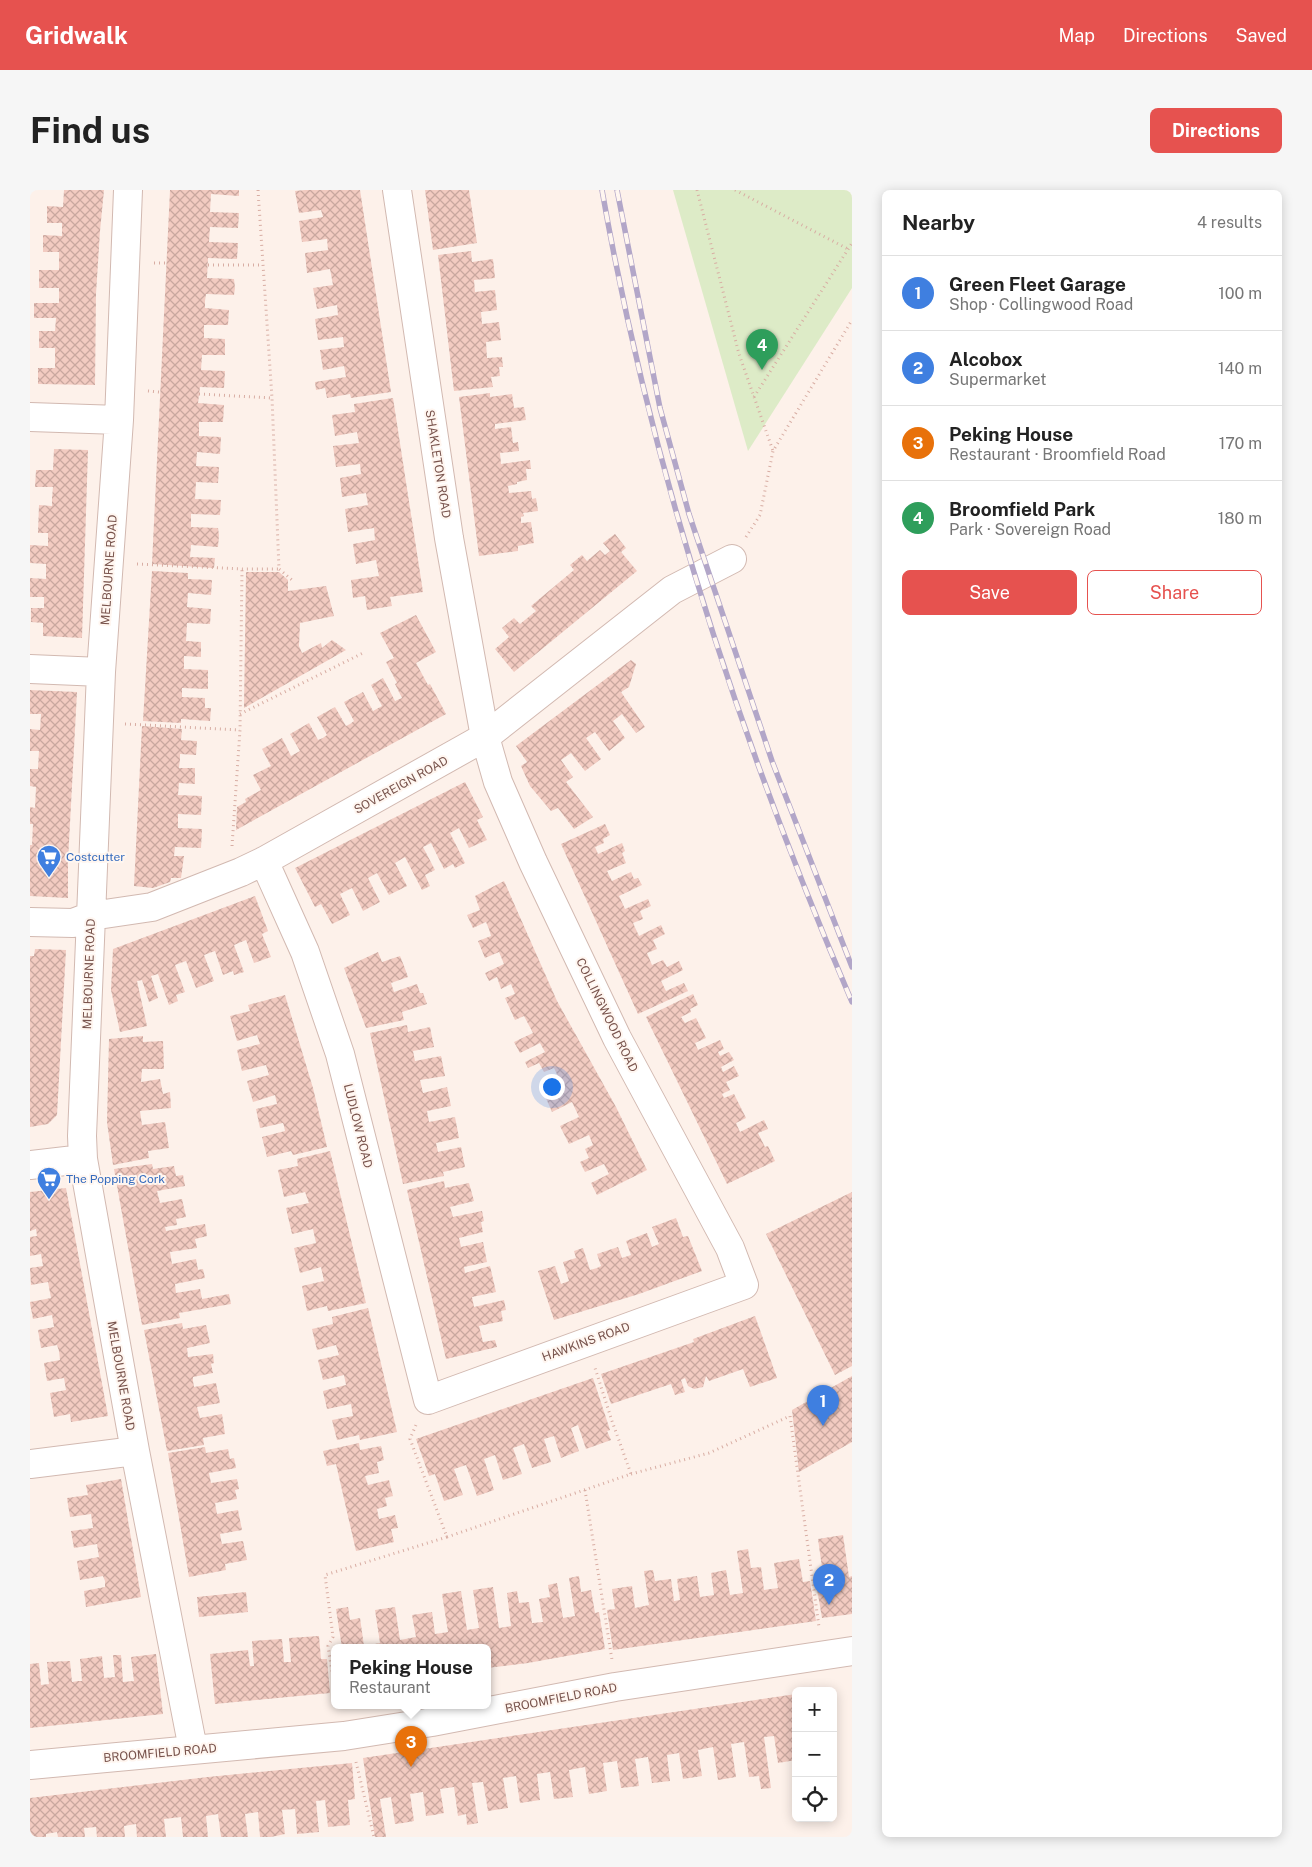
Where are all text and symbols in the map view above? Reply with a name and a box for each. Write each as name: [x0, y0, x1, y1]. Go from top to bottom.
text: Gridwalk: [25, 21, 128, 49]
text: Map: [1058, 25, 1095, 46]
text: Directions: [1123, 25, 1208, 46]
text: Saved: [1236, 25, 1287, 46]
button: Directions: [1150, 108, 1282, 153]
text: Find us: [30, 110, 150, 151]
text: Nearby: [902, 210, 975, 235]
text: 4 results: [1197, 213, 1262, 232]
text: Green Fleet Garage: [949, 273, 1126, 295]
text: 1: [915, 284, 921, 303]
text: 100 m: [1218, 284, 1262, 303]
text: Shop · Collingwood Road: [949, 295, 1133, 314]
pin: 4: [746, 329, 778, 370]
text: Alcobox: [949, 348, 1023, 370]
text: 2: [913, 359, 923, 378]
text: 140 m: [1218, 359, 1262, 378]
text: Supermarket: [949, 370, 1046, 389]
street label: SHAKLETON ROAD: [423, 409, 453, 519]
text: Peking House: [949, 423, 1073, 445]
text: 3: [913, 434, 923, 453]
text: 170 m: [1219, 434, 1262, 453]
text: Restaurant · Broomfield Road: [949, 445, 1166, 464]
text: Broomfield Park: [949, 498, 1095, 520]
text: 4: [913, 509, 923, 528]
text: 180 m: [1218, 509, 1262, 528]
street label: MELBOURNE ROAD: [98, 514, 120, 626]
text: Park · Sovereign Road: [949, 520, 1111, 539]
button: Save: [902, 570, 1077, 615]
button: Share: [1087, 570, 1262, 615]
street label: SOVEREIGN ROAD: [352, 753, 450, 817]
supermarket icon: Costcutter: [36, 844, 62, 878]
place label: Costcutter: [66, 850, 125, 864]
street label: MELBOURNE ROAD: [80, 918, 98, 1030]
street label: COLLINGWOOD ROAD: [573, 956, 641, 1074]
your location: [539, 1074, 565, 1100]
street label: LUDLOW ROAD: [341, 1082, 375, 1170]
supermarket icon: The Popping Cork: [36, 1166, 62, 1200]
place label: The Popping Cork: [66, 1172, 165, 1186]
street label: MELBOURNE ROAD: [104, 1320, 138, 1432]
street label: HAWKINS ROAD: [540, 1320, 632, 1364]
pin: 1: [807, 1385, 839, 1426]
pin: 2: [813, 1564, 845, 1605]
popup: [331, 1644, 491, 1709]
text: Peking House: [349, 1656, 473, 1678]
text: Restaurant: [349, 1678, 431, 1697]
street label: BROOMFIELD ROAD: [504, 1680, 618, 1716]
map controls: [792, 1687, 837, 1822]
button: +: [792, 1687, 837, 1732]
pin: 3: [395, 1726, 427, 1767]
button: −: [792, 1732, 837, 1777]
street label: BROOMFIELD ROAD: [103, 1741, 217, 1765]
button: locate: [792, 1777, 837, 1822]

